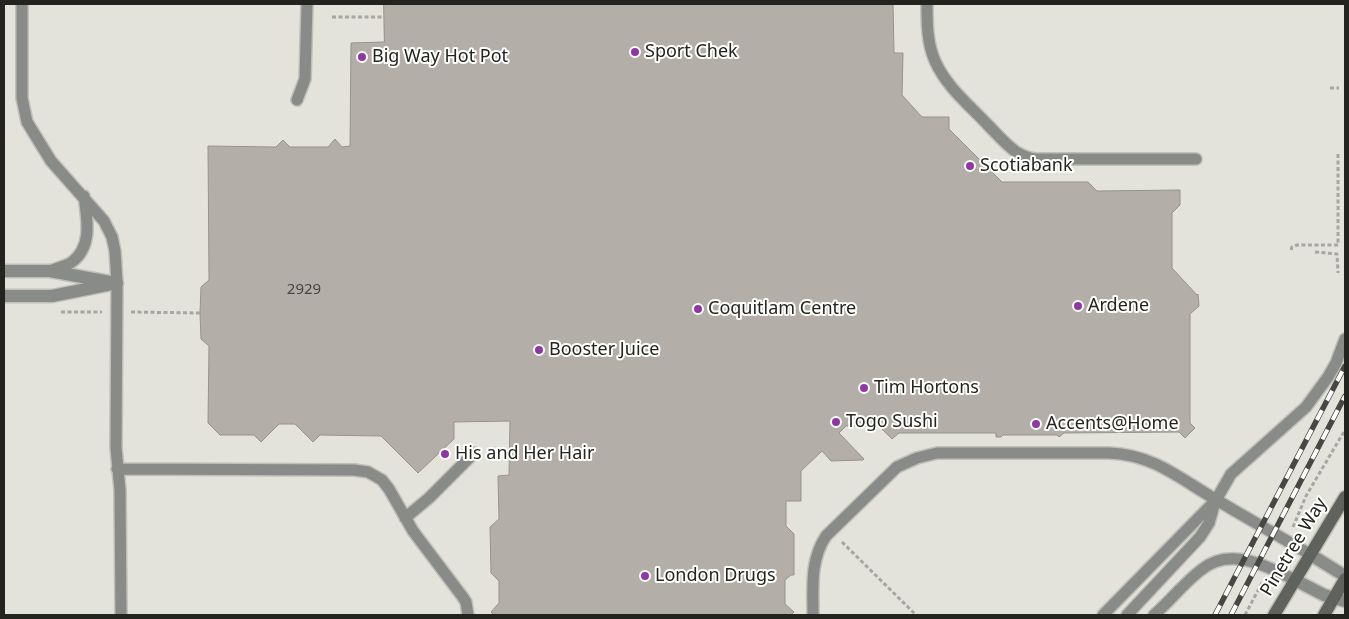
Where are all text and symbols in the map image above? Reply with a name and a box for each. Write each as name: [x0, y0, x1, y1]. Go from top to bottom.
place label: Sport Chek: [645, 41, 738, 63]
place label: Big Way Hot Pot: [372, 46, 508, 68]
marker: Sport Chek: [629, 46, 641, 58]
marker: Big Way Hot Pot: [356, 51, 368, 63]
place label: Scotiabank: [980, 155, 1073, 177]
marker: Scotiabank: [964, 160, 976, 172]
house number: 2929: [287, 281, 321, 299]
place label: Ardene: [1088, 295, 1149, 317]
place label: Coquitlam Centre: [708, 298, 856, 320]
marker: Ardene: [1072, 300, 1084, 312]
marker: Coquitlam Centre: [692, 303, 704, 315]
place label: Booster Juice: [549, 339, 659, 361]
marker: Booster Juice: [533, 344, 545, 356]
place label: Tim Hortons: [874, 377, 979, 399]
marker: Tim Hortons: [858, 382, 870, 394]
place label: Togo Sushi: [846, 411, 938, 433]
place label: Accents@Home: [1046, 413, 1179, 435]
marker: Togo Sushi: [830, 416, 842, 428]
marker: Accents@Home: [1030, 418, 1042, 430]
place label: His and Her Hair: [455, 443, 594, 465]
marker: His and Her Hair: [439, 448, 451, 460]
street label: Pinetree Way: [1256, 494, 1332, 600]
place label: London Drugs: [655, 565, 776, 587]
marker: London Drugs: [639, 570, 651, 582]

